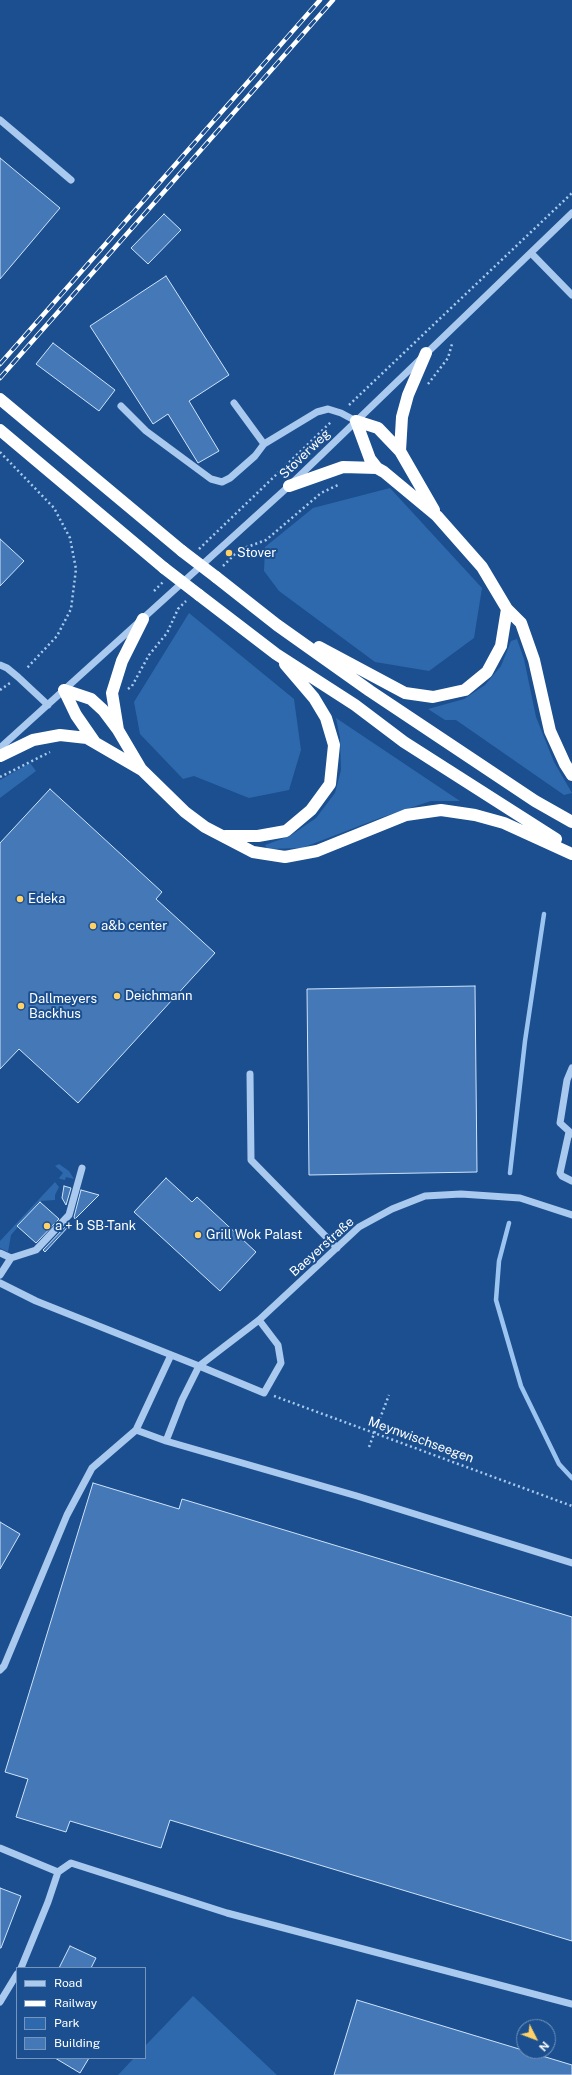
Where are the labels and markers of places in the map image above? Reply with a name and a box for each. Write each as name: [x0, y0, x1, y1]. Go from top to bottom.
place label: Stover: [237, 545, 276, 561]
marker: Stover: [224, 548, 234, 558]
place label: Edeka: [28, 891, 65, 907]
marker: Edeka: [15, 894, 25, 904]
place label: a&b center: [101, 918, 167, 934]
marker: a&b center: [88, 921, 98, 931]
place label: Deichmann: [125, 988, 192, 1004]
place label: Dallmeyers Backhus: [29, 991, 97, 1022]
marker: Deichmann: [112, 991, 122, 1001]
marker: Dallmeyers Backhus: [16, 1001, 26, 1011]
place label: a + b SB-Tank: [55, 1218, 136, 1234]
marker: a + b SB-Tank: [42, 1221, 52, 1231]
place label: Grill Wok Palast: [206, 1227, 302, 1243]
marker: Grill Wok Palast: [193, 1230, 203, 1240]

